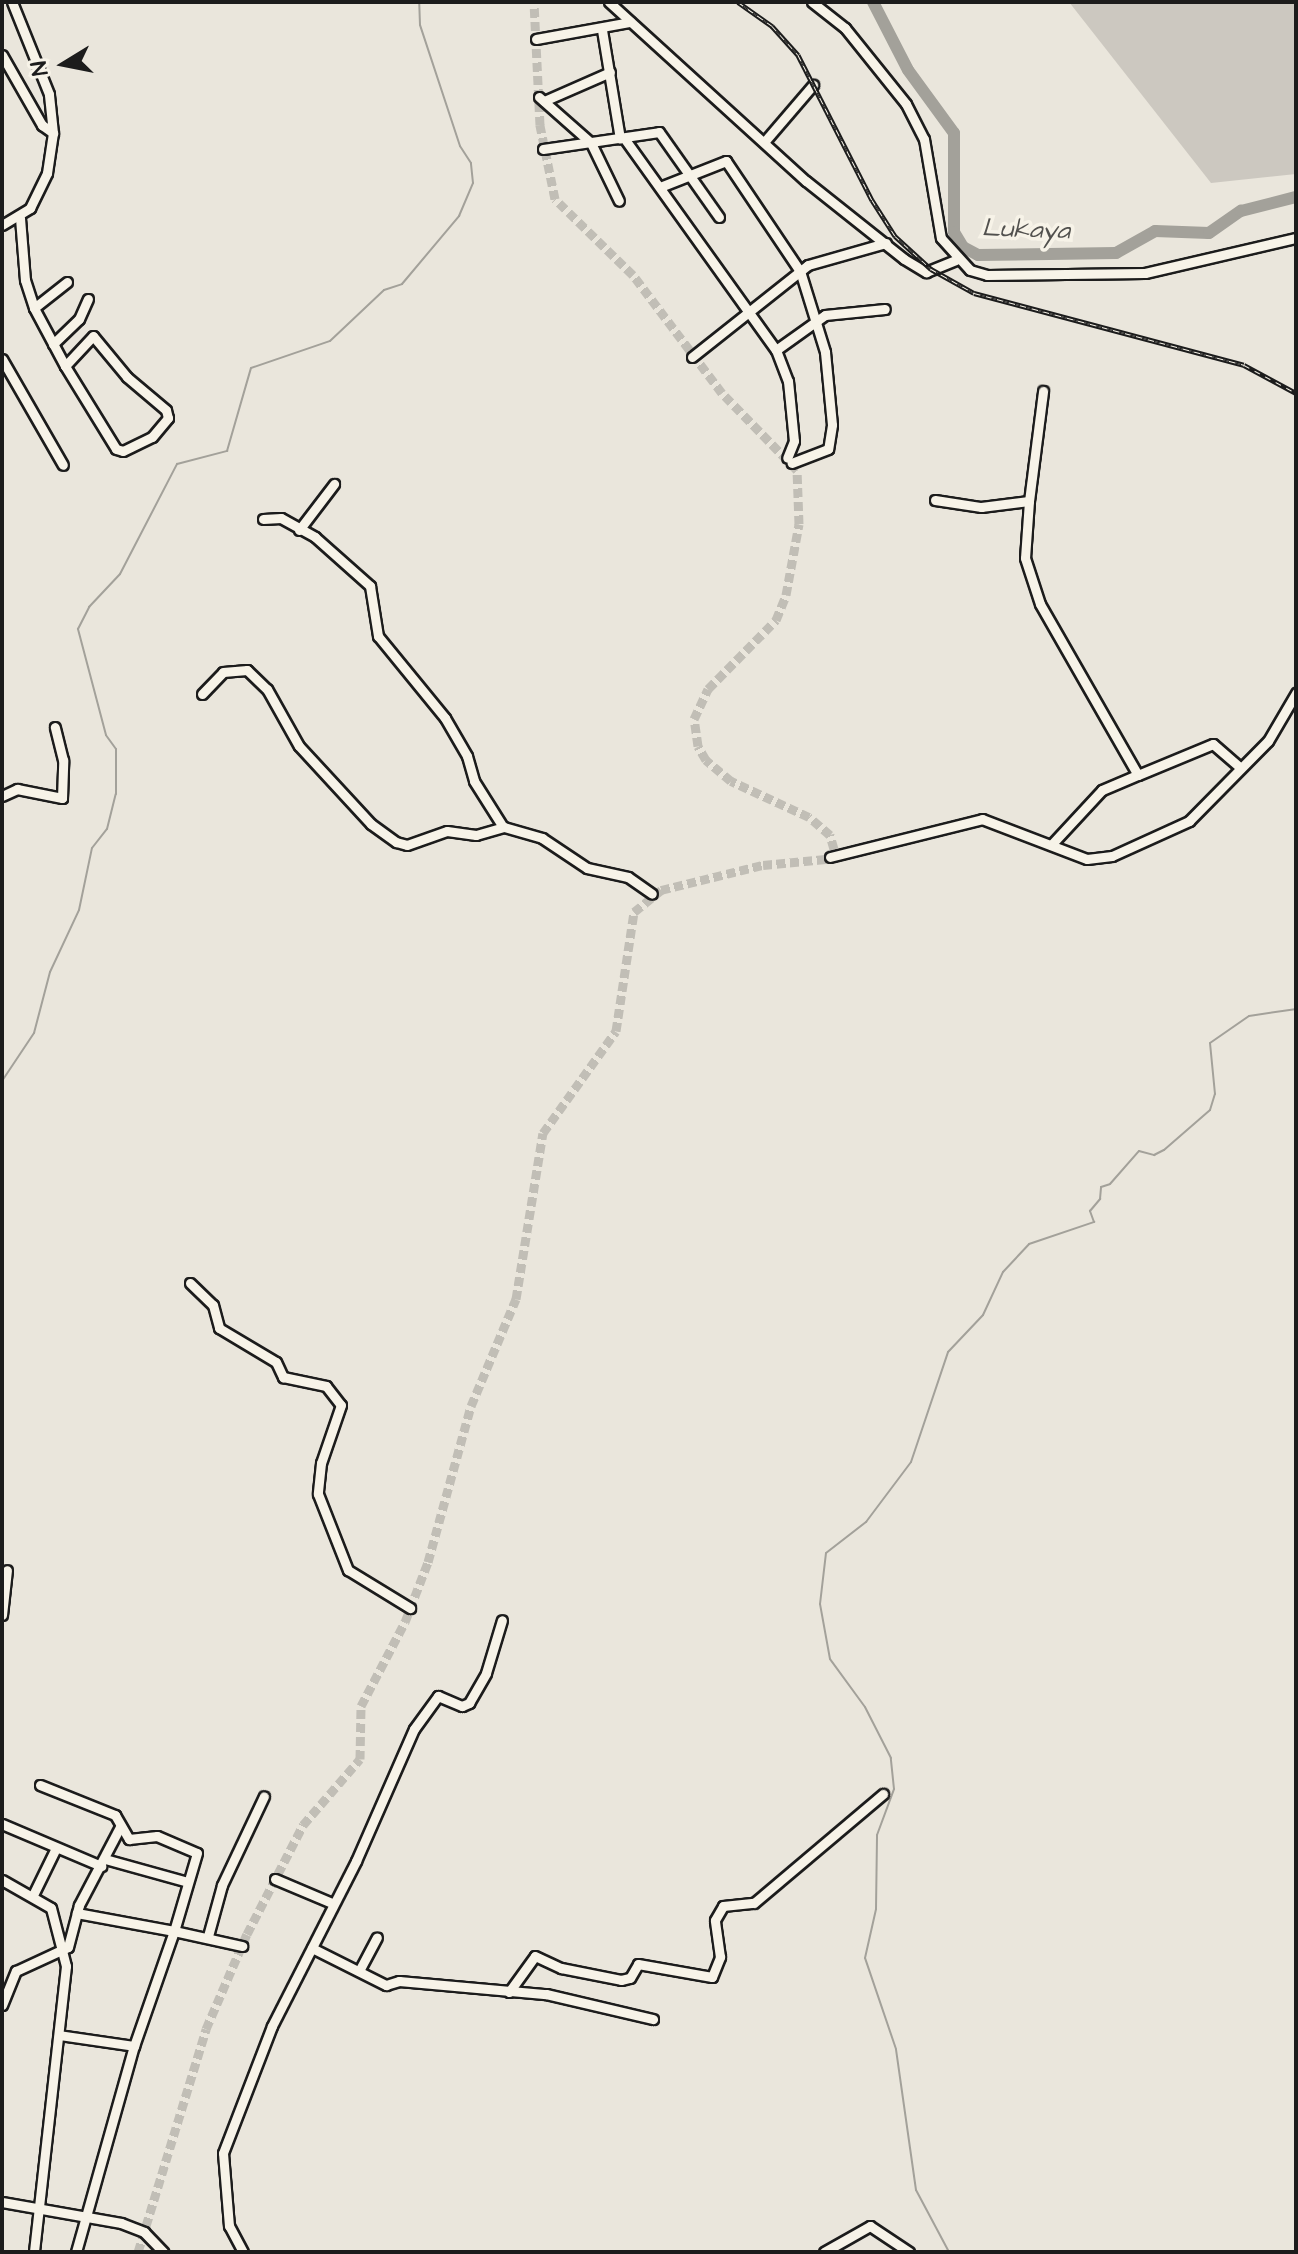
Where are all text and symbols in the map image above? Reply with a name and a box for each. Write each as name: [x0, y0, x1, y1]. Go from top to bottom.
north arrow: [24, 24, 104, 104]
text: N: [23, 59, 56, 78]
water label: Lukaya: [982, 213, 1070, 247]

